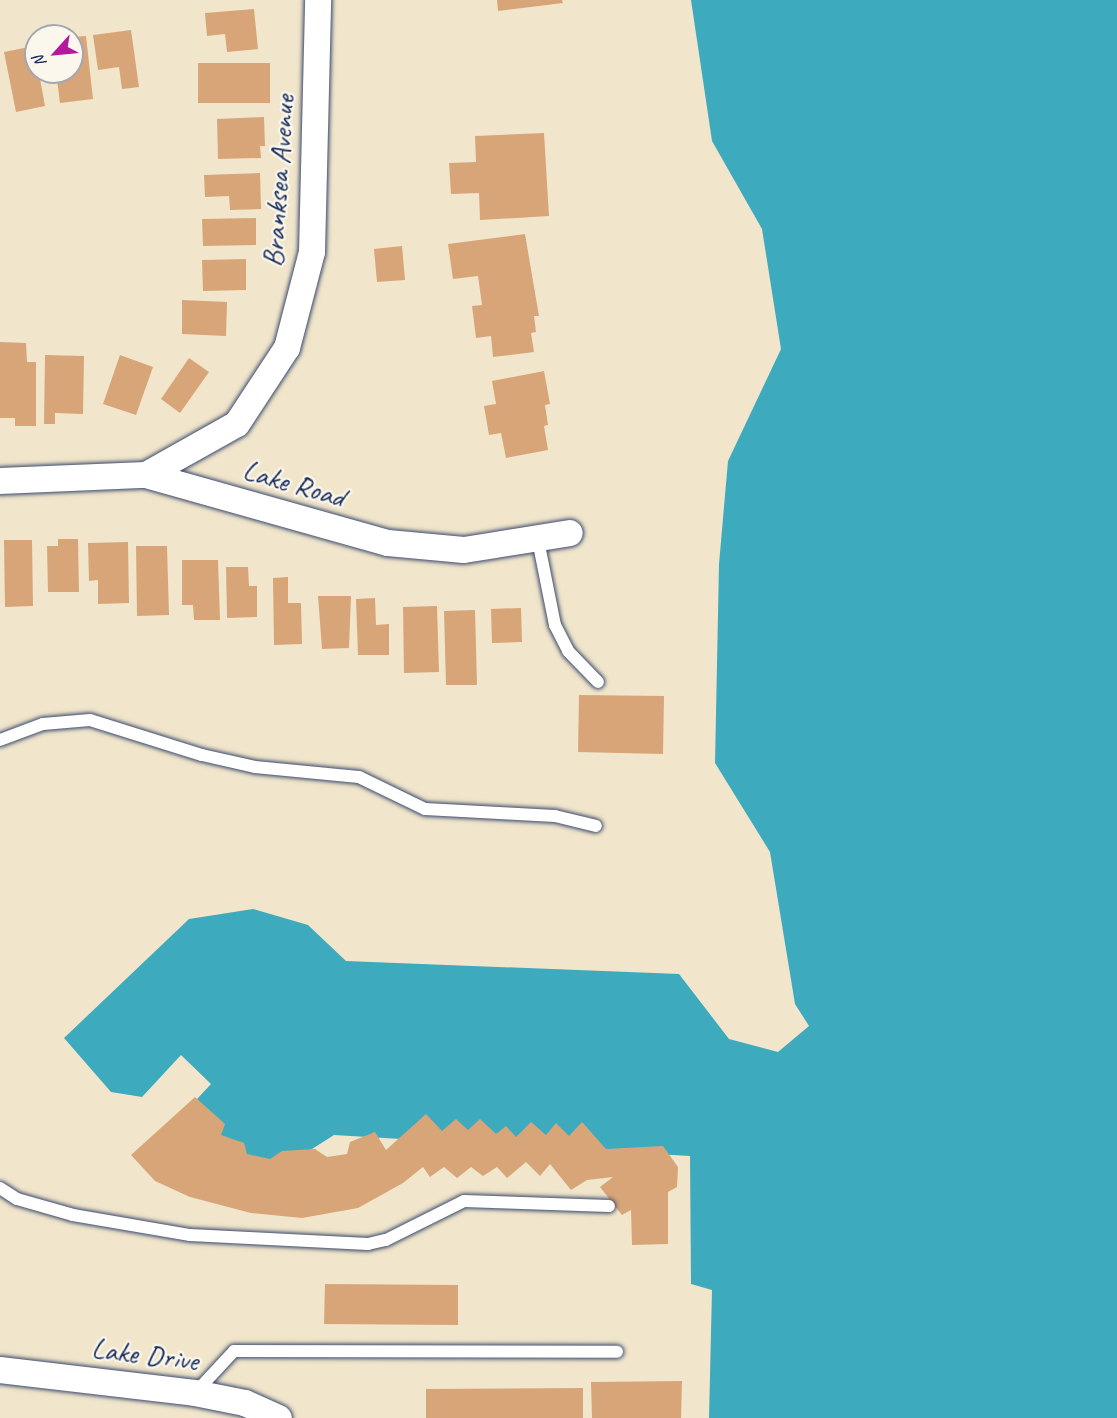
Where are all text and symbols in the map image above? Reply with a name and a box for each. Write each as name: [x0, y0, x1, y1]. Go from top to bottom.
north arrow: [24, 24, 84, 84]
text: N: [29, 52, 51, 70]
street label: Branksea Avenue: [254, 94, 302, 268]
street label: Lake Road: [239, 451, 349, 515]
street label: Lake Drive: [89, 1330, 201, 1378]

